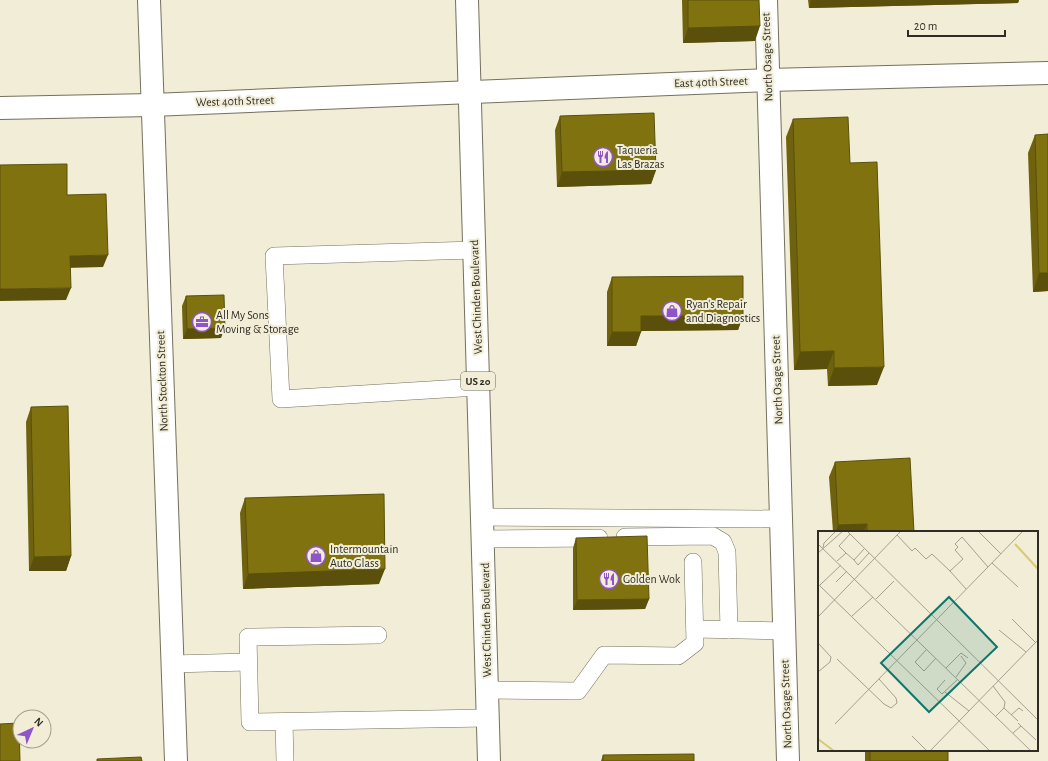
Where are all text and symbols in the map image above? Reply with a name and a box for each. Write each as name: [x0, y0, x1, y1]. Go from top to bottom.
street label: North Osage Street: [759, 12, 775, 102]
scale bar: [908, 12, 1005, 38]
text: 20 m: [914, 20, 937, 32]
street label: East 40th Street: [674, 75, 748, 89]
street label: West 40th Street: [196, 94, 275, 108]
place label: Taqueria Las Brazas: [617, 144, 665, 170]
restaurant icon: Taqueria Las Brazas: [592, 146, 614, 168]
street label: West Chinden Boulevard: [468, 239, 484, 355]
place label: Ryan's Repair and Diagnostics: [686, 298, 760, 324]
shop icon: Ryan's Repair and Diagnostics: [661, 300, 683, 322]
place label: All My Sons Moving & Storage: [216, 309, 299, 335]
office icon: All My Sons Moving & Storage: [191, 311, 213, 333]
street label: North Stockton Street: [154, 330, 170, 432]
street label: North Osage Street: [769, 335, 785, 425]
road number: US 20: [461, 372, 495, 390]
inset map: [818, 531, 1038, 751]
place label: Intermountain Auto Glass: [330, 543, 399, 569]
shop icon: Intermountain Auto Glass: [305, 545, 327, 567]
street label: West Chinden Boulevard: [479, 563, 493, 677]
restaurant icon: Golden Wok: [598, 568, 620, 590]
place label: Golden Wok: [623, 573, 681, 585]
street label: North Osage Street: [778, 659, 794, 749]
north arrow: [12, 709, 52, 749]
text: N: [32, 716, 45, 729]

